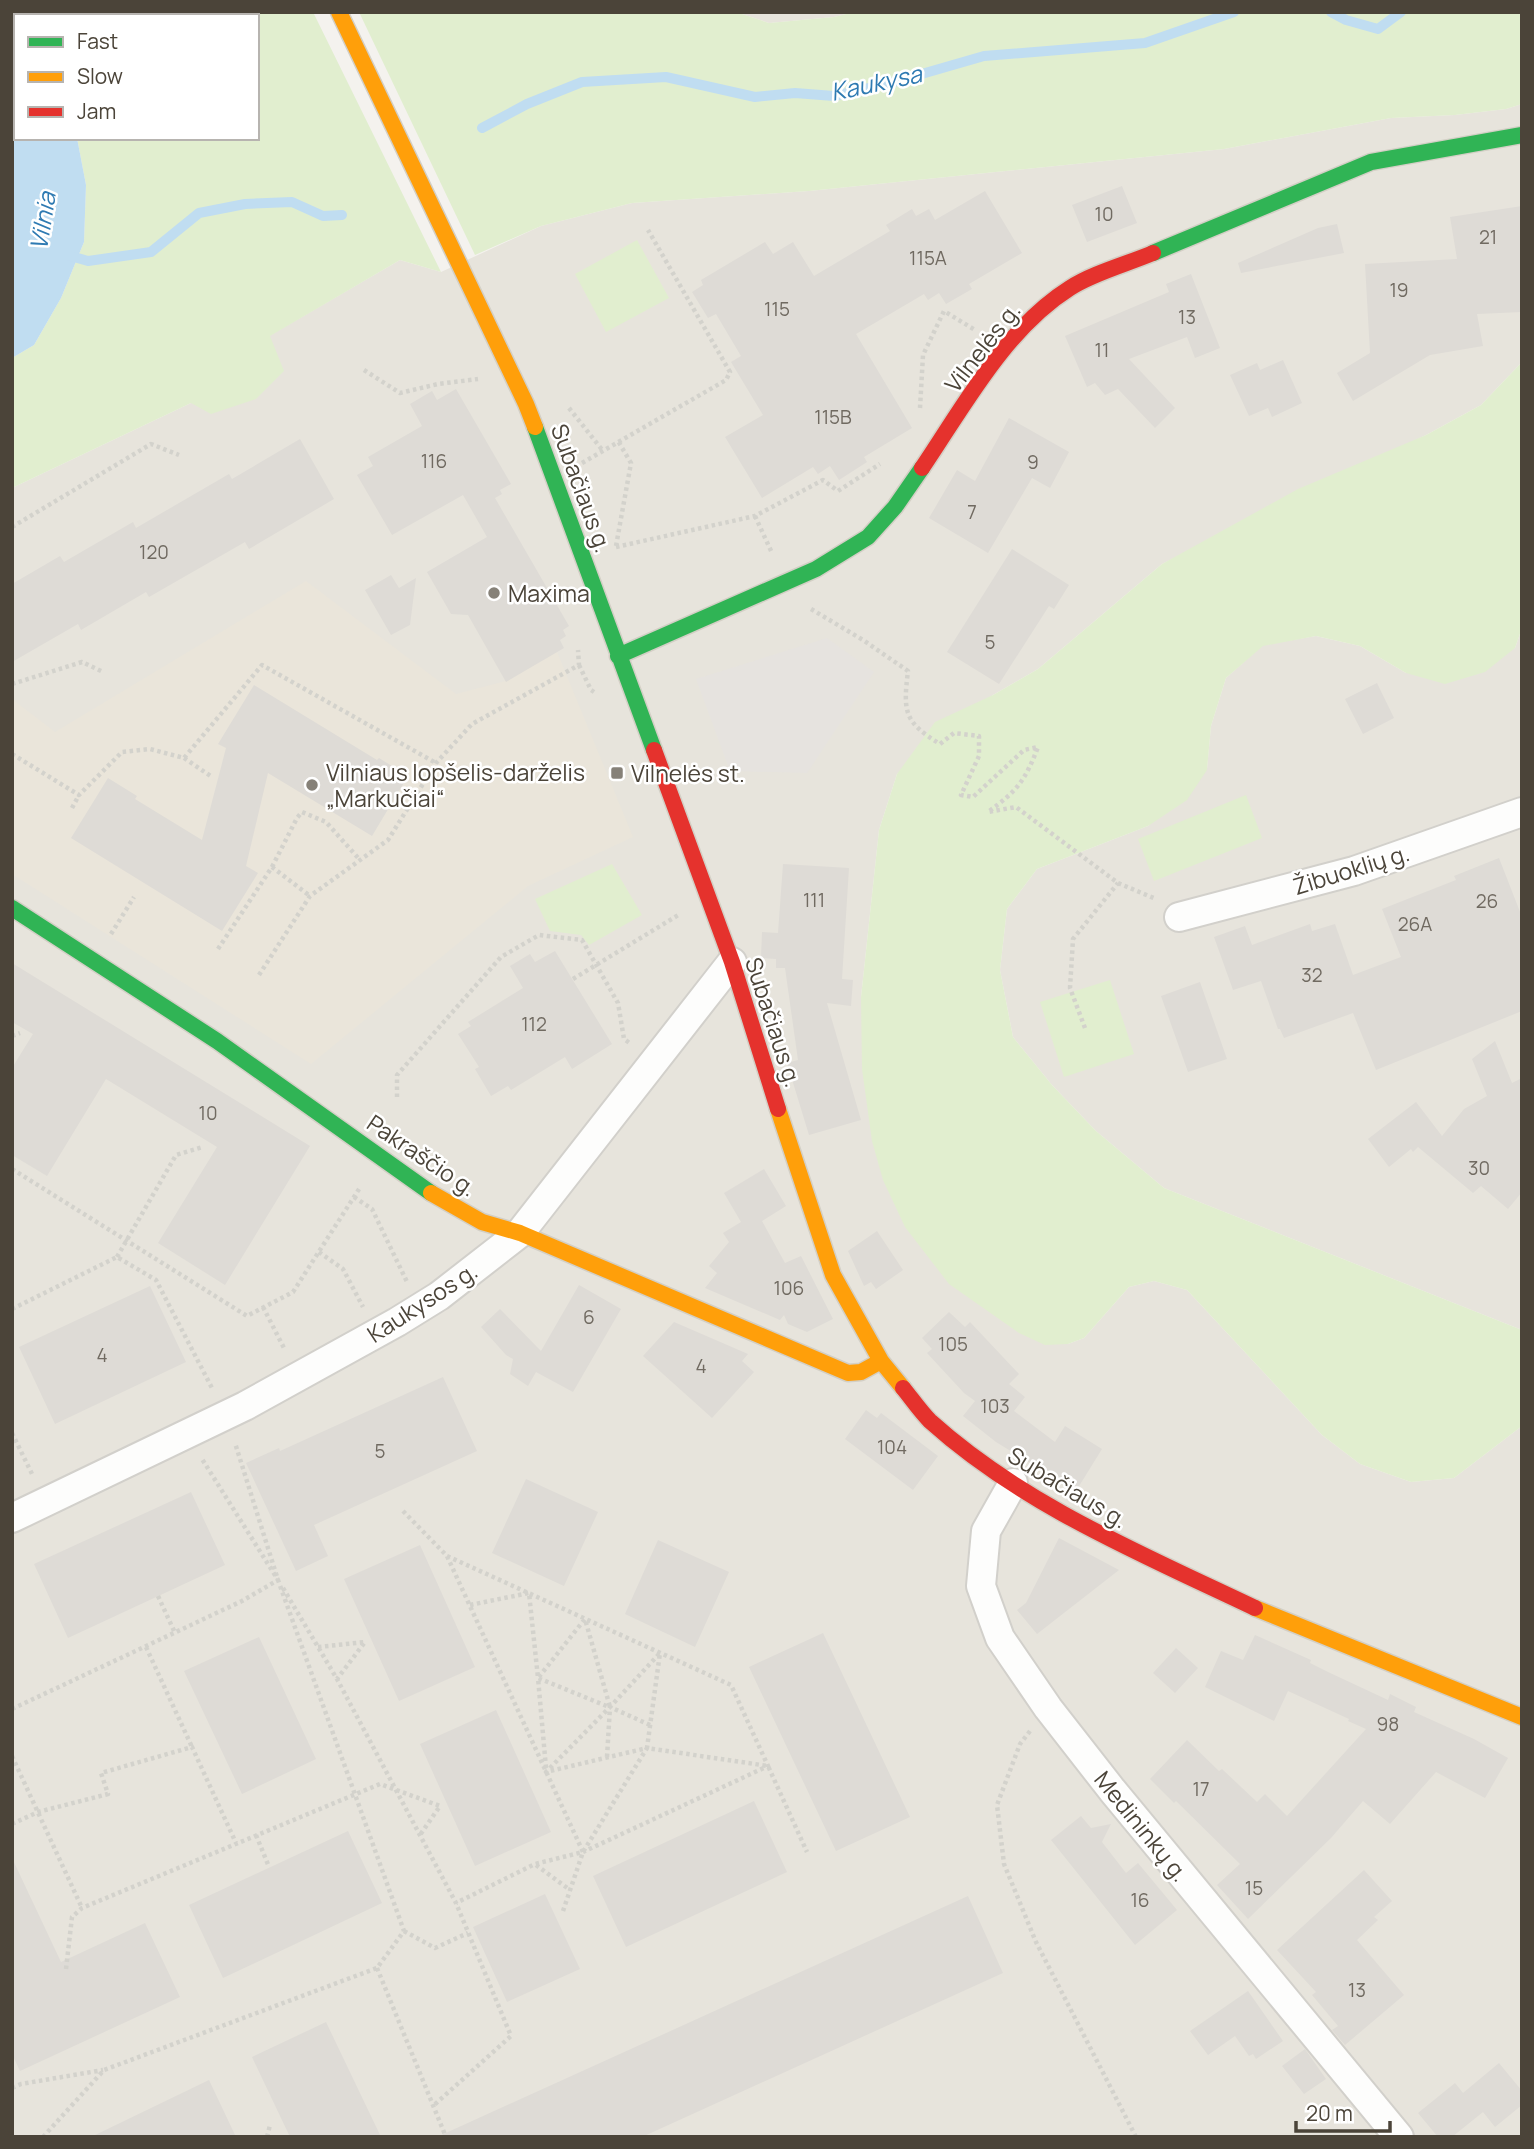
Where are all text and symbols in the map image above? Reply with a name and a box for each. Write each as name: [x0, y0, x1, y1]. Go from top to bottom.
legend: [14, 14, 259, 140]
text: Fast: [77, 27, 118, 55]
water label: Kaukysa: [827, 56, 926, 108]
text: Slow: [77, 62, 123, 90]
text: Jam: [77, 97, 116, 125]
water label: Vilnia: [21, 188, 63, 252]
house number: 10: [1094, 201, 1114, 227]
house number: 21: [1479, 224, 1497, 250]
house number: 115A: [909, 245, 947, 271]
house number: 19: [1389, 277, 1409, 303]
street label: Vilnelės g.: [937, 295, 1027, 399]
house number: 115: [764, 296, 790, 322]
house number: 13: [1178, 304, 1196, 330]
house number: 11: [1095, 337, 1109, 363]
house number: 115B: [814, 404, 852, 430]
street label: Subačiaus g.: [544, 419, 620, 557]
house number: 116: [421, 448, 447, 474]
house number: 9: [1027, 449, 1039, 475]
house number: 7: [967, 499, 977, 525]
house number: 120: [139, 539, 169, 565]
place label: Maxima: [508, 577, 590, 609]
marker: Maxima: [486, 585, 502, 601]
house number: 5: [985, 629, 996, 655]
place label: Vilniaus lopšelis-darželis „Markučiai“: [326, 756, 585, 814]
place label: Vilnelės st.: [631, 757, 745, 789]
marker: Vilnelės st.: [609, 765, 625, 781]
marker: Vilniaus lopšelis-darželis „Markučiai“: [304, 777, 320, 793]
street label: Žibuoklių g.: [1289, 836, 1413, 902]
house number: 111: [803, 887, 825, 913]
house number: 26: [1476, 888, 1498, 914]
house number: 26A: [1398, 911, 1432, 937]
street label: Subačiaus g.: [738, 953, 810, 1091]
house number: 32: [1301, 962, 1323, 988]
house number: 112: [521, 1011, 547, 1037]
house number: 10: [198, 1100, 218, 1126]
street label: Pakraščio g.: [361, 1107, 483, 1203]
house number: 30: [1468, 1155, 1490, 1181]
street label: Kaukysos g.: [361, 1254, 483, 1350]
house number: 106: [774, 1275, 804, 1301]
house number: 6: [583, 1304, 595, 1330]
house number: 105: [938, 1331, 968, 1357]
house number: 4: [96, 1342, 108, 1368]
house number: 4: [695, 1353, 707, 1379]
house number: 103: [980, 1393, 1010, 1419]
house number: 104: [877, 1434, 907, 1460]
house number: 5: [375, 1438, 386, 1464]
street label: Subačiaus g.: [1002, 1439, 1134, 1535]
house number: 98: [1377, 1711, 1399, 1737]
street label: Medininkų g.: [1088, 1764, 1196, 1888]
house number: 17: [1193, 1776, 1209, 1802]
house number: 15: [1245, 1875, 1263, 1901]
house number: 16: [1130, 1887, 1150, 1913]
house number: 13: [1348, 1977, 1366, 2003]
scale bar: [1296, 2090, 1390, 2134]
text: 20 m: [1306, 2099, 1353, 2127]

